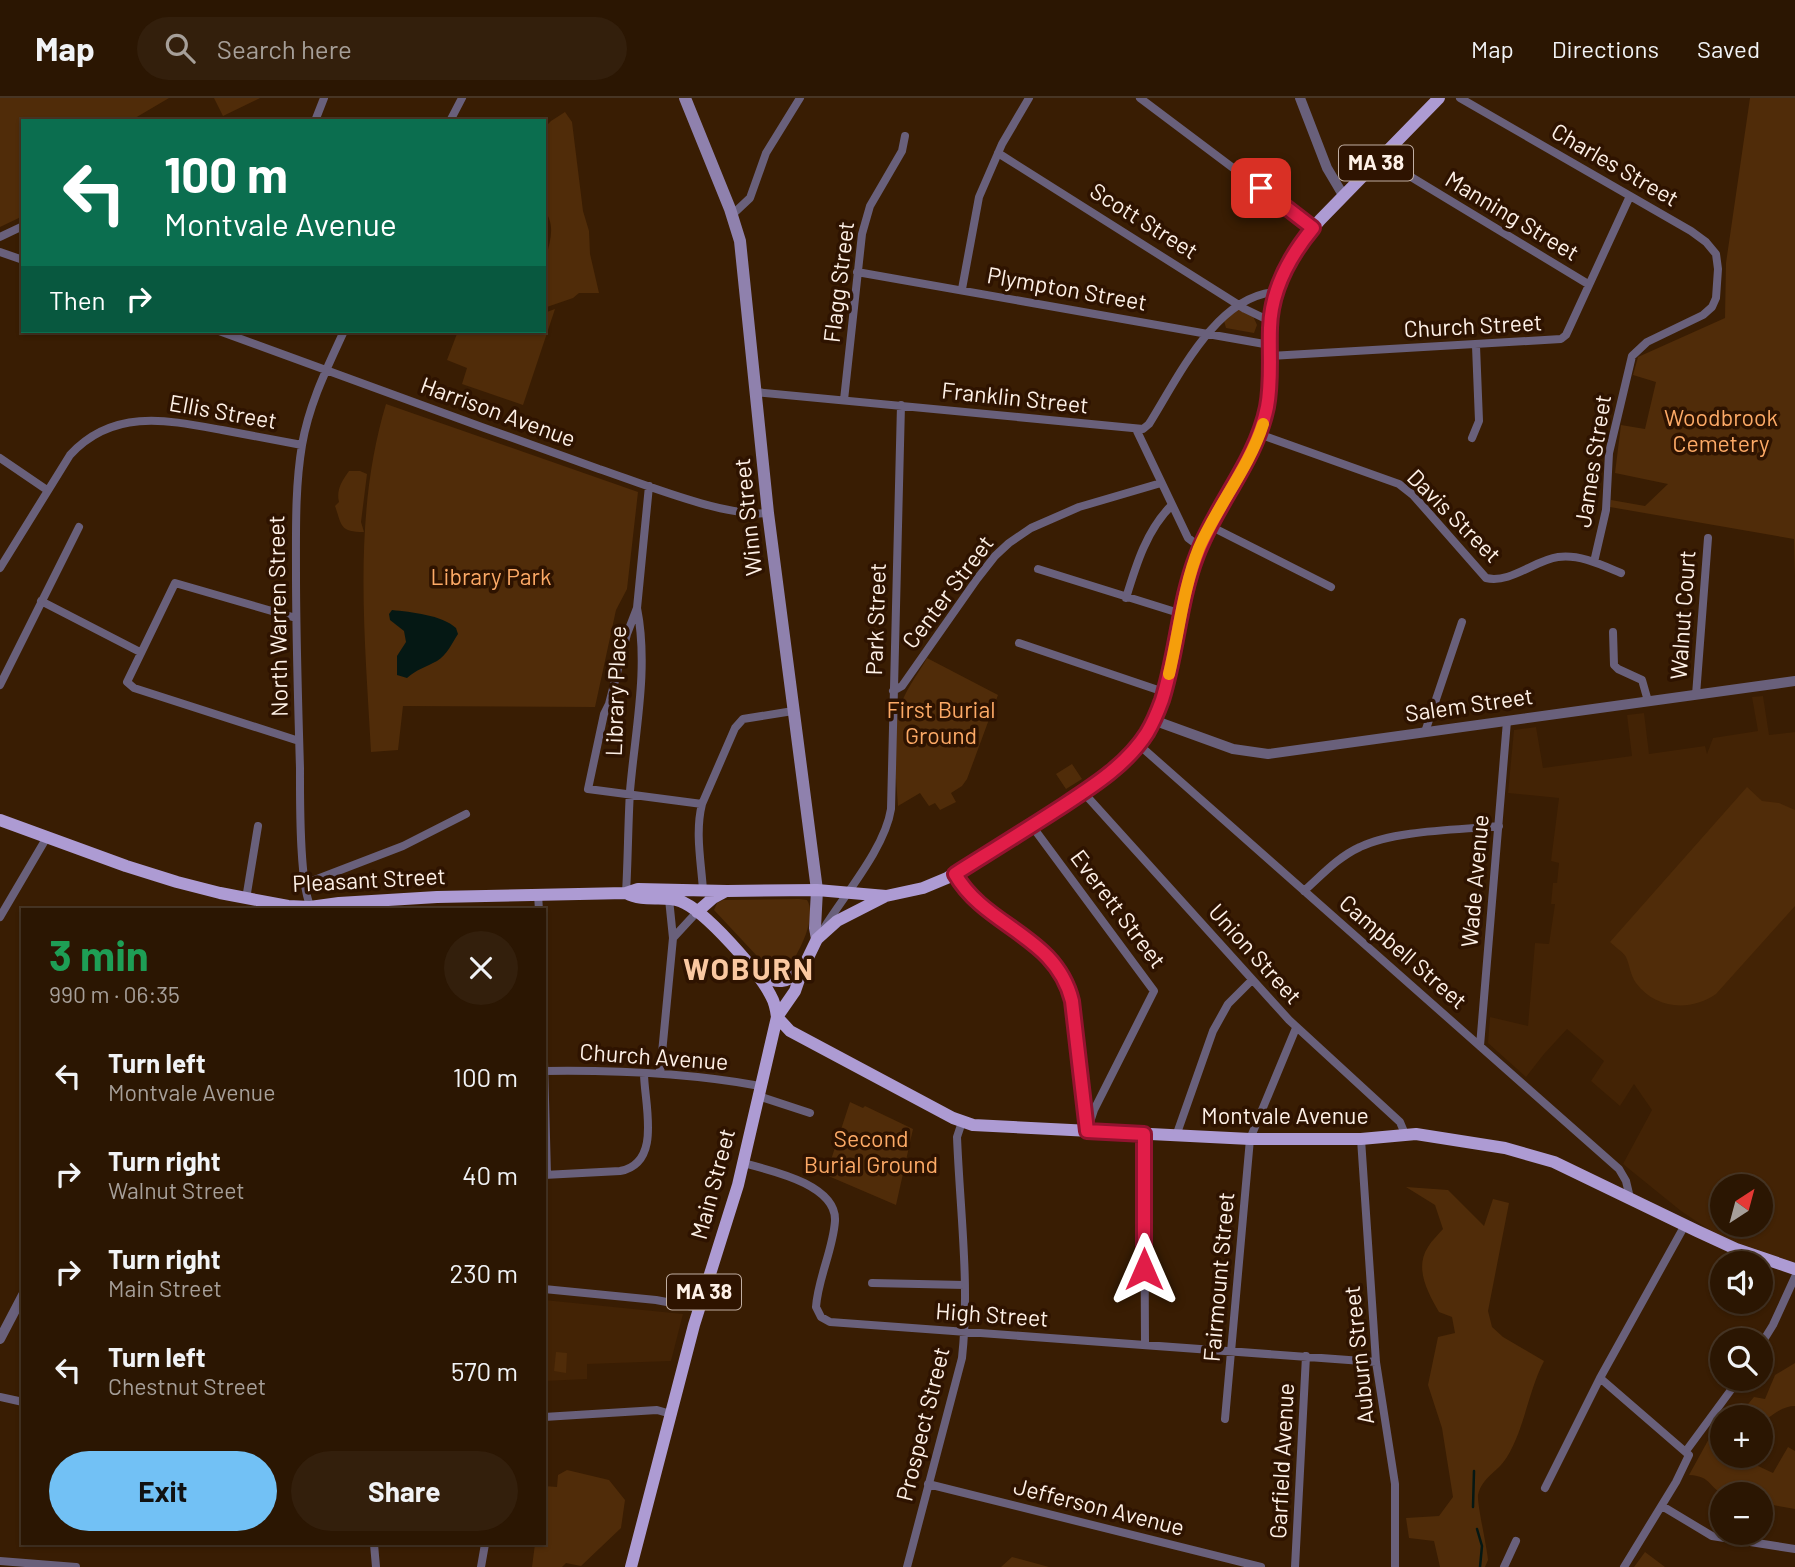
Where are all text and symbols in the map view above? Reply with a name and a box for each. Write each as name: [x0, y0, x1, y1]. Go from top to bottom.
search box: [137, 17, 627, 80]
text: Map: [35, 28, 95, 68]
icon: search: [161, 29, 199, 67]
text: Search here: [217, 33, 352, 64]
text: Map: [1471, 34, 1514, 63]
text: Directions: [1552, 34, 1659, 63]
text: Saved: [1697, 34, 1760, 63]
street label: Charles Street: [1547, 116, 1684, 212]
text: 100 m: [164, 144, 288, 203]
road number: MA 38: [1339, 146, 1413, 180]
icon: left: [49, 147, 140, 238]
pin: [1231, 158, 1291, 218]
street label: Manning Street: [1441, 164, 1584, 266]
icon: arrive: [1242, 169, 1280, 207]
street label: Scott Street: [1085, 176, 1204, 264]
text: Montvale Avenue: [164, 204, 397, 242]
street label: Flagg Street: [817, 220, 859, 344]
street label: Plympton Street: [985, 260, 1149, 316]
icon: right: [120, 280, 158, 318]
text: Then: [49, 284, 106, 315]
street label: Church Street: [1403, 307, 1543, 343]
street label: Harrison Avenue: [417, 370, 580, 452]
street label: Franklin Street: [940, 375, 1090, 419]
street label: Ellis Street: [167, 388, 279, 434]
street label: James Street: [1568, 392, 1616, 529]
park label: Woodbrook Cemetery: [1664, 403, 1778, 457]
street label: Winn Street: [727, 457, 767, 577]
street label: Davis Street: [1402, 463, 1507, 568]
street label: North Warren Street: [261, 515, 293, 717]
street label: Center Street: [896, 529, 999, 654]
street label: Walnut Court: [1664, 549, 1700, 681]
park label: Library Park: [431, 562, 551, 590]
street label: Park Street: [859, 562, 891, 676]
street label: Library Place: [599, 625, 631, 757]
street label: Salem Street: [1403, 681, 1535, 727]
park label: First Burial Ground: [887, 695, 995, 749]
street label: Wade Avenue: [1454, 813, 1494, 949]
street label: Everett Street: [1065, 844, 1172, 973]
street label: Pleasant Street: [291, 861, 446, 897]
street label: Campbell Street: [1334, 888, 1473, 1014]
street label: Union Street: [1203, 897, 1308, 1009]
text: 3 min: [49, 929, 149, 979]
button: close: [444, 931, 518, 1005]
district label: WOBURN: [683, 950, 815, 986]
text: 990 m · 06:35: [49, 980, 180, 1008]
street label: Church Avenue: [579, 1037, 729, 1075]
text: Turn left: [108, 1047, 206, 1078]
icon: left: [49, 1057, 87, 1095]
text: 100 m: [453, 1061, 518, 1092]
text: Montvale Avenue: [108, 1078, 275, 1106]
street label: Montvale Avenue: [1201, 1101, 1369, 1129]
park label: Second Burial Ground: [804, 1124, 938, 1178]
street label: Main Street: [684, 1125, 740, 1242]
text: Turn right: [108, 1145, 221, 1176]
icon: right: [49, 1155, 87, 1193]
text: 40 m: [462, 1159, 518, 1190]
north arrow: [1710, 1174, 1773, 1237]
map controls: [1710, 1174, 1773, 1545]
text: Walnut Street: [108, 1176, 245, 1204]
street label: Fairmount Street: [1197, 1191, 1239, 1363]
position arrow: [1107, 1232, 1181, 1306]
text: Turn right: [108, 1243, 221, 1274]
button: sound: [1710, 1251, 1773, 1314]
icon: right: [49, 1253, 87, 1291]
text: 230 m: [449, 1257, 518, 1288]
text: Main Street: [108, 1274, 222, 1302]
road number: MA 38: [667, 1274, 741, 1310]
street label: Auburn Street: [1337, 1284, 1379, 1426]
street label: High Street: [935, 1296, 1049, 1332]
button: search: [1710, 1328, 1773, 1391]
text: Turn left: [108, 1341, 206, 1372]
street label: Prospect Street: [889, 1344, 955, 1504]
icon: left: [49, 1351, 87, 1389]
text: 570 m: [451, 1355, 518, 1386]
text: Chestnut Street: [108, 1372, 266, 1400]
street label: Garfield Avenue: [1263, 1382, 1299, 1540]
button: +: [1710, 1405, 1773, 1468]
button: Exit: [49, 1451, 277, 1531]
button: Share: [291, 1451, 518, 1531]
street label: Jefferson Avenue: [1011, 1471, 1187, 1541]
button: −: [1710, 1482, 1773, 1545]

